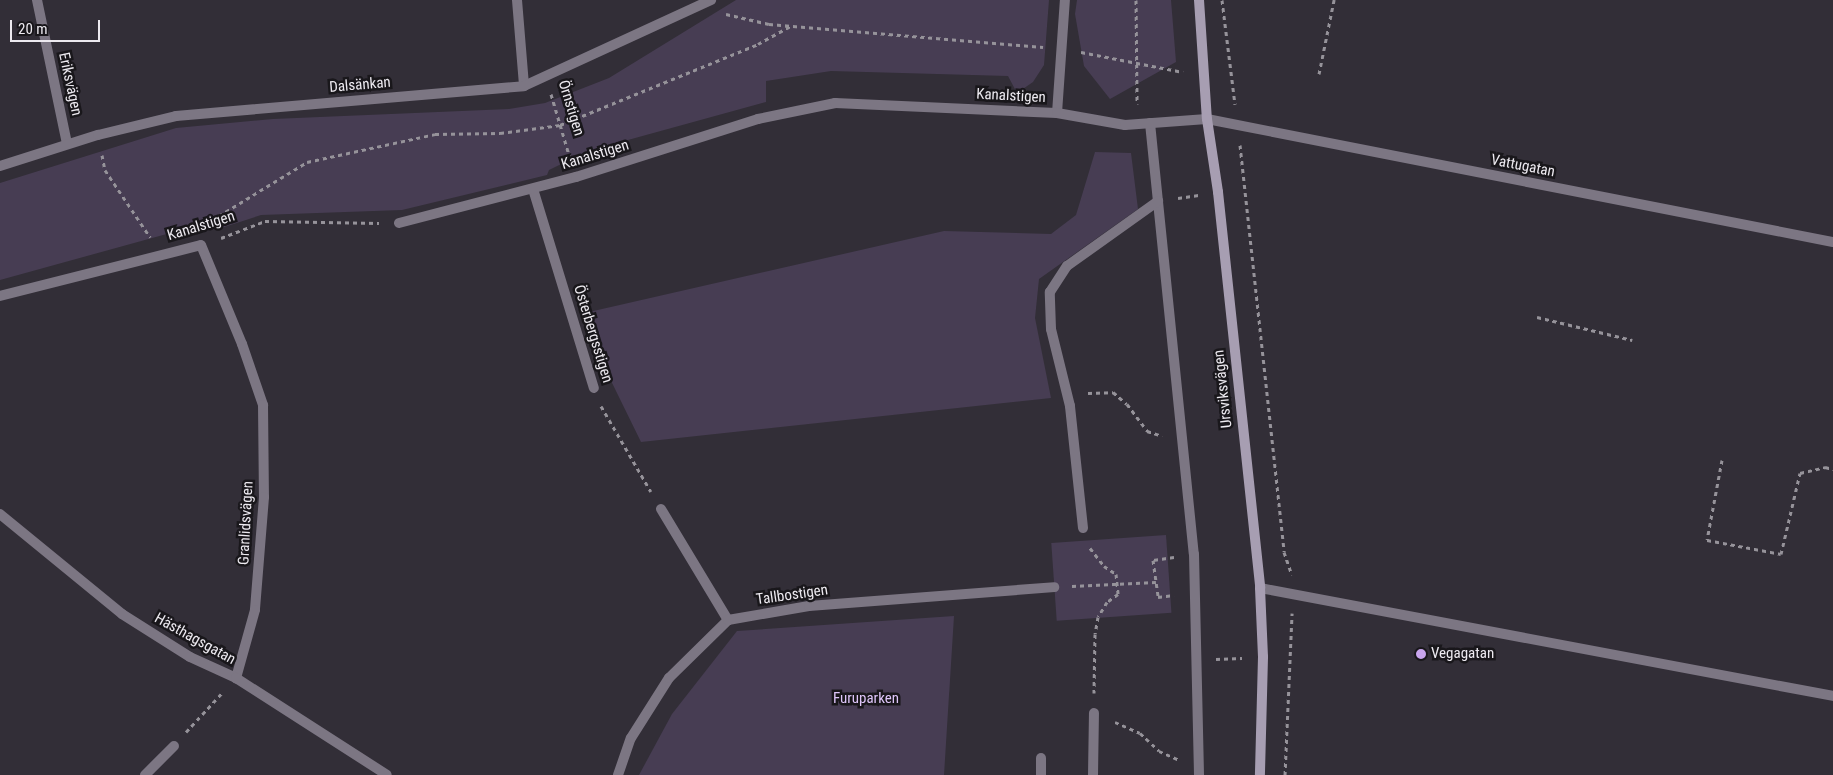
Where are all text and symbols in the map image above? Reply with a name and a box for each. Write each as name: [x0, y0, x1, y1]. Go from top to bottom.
scale bar: [12, 10, 102, 42]
text: 20 m: [18, 20, 48, 38]
street label: Eriksvägen: [55, 51, 85, 117]
street label: Dalsänkan: [328, 73, 392, 97]
street label: Örnstigen: [554, 78, 588, 138]
street label: Kanalstigen: [976, 85, 1046, 107]
street label: Kanalstigen: [559, 136, 631, 174]
street label: Vattugatan: [1489, 151, 1557, 181]
street label: Kanalstigen: [165, 207, 237, 245]
street label: Österbergsstigen: [570, 283, 616, 385]
street label: Ursviksvägen: [1210, 349, 1236, 429]
street label: Granlidsvägen: [235, 481, 257, 565]
street label: Tallbostigen: [755, 581, 829, 609]
street label: Hästhagsgatan: [151, 609, 239, 669]
place label: Vegagatan: [1431, 645, 1494, 663]
marker: Vegagatan: [1415, 648, 1427, 660]
park label: Furuparken: [833, 690, 899, 708]

